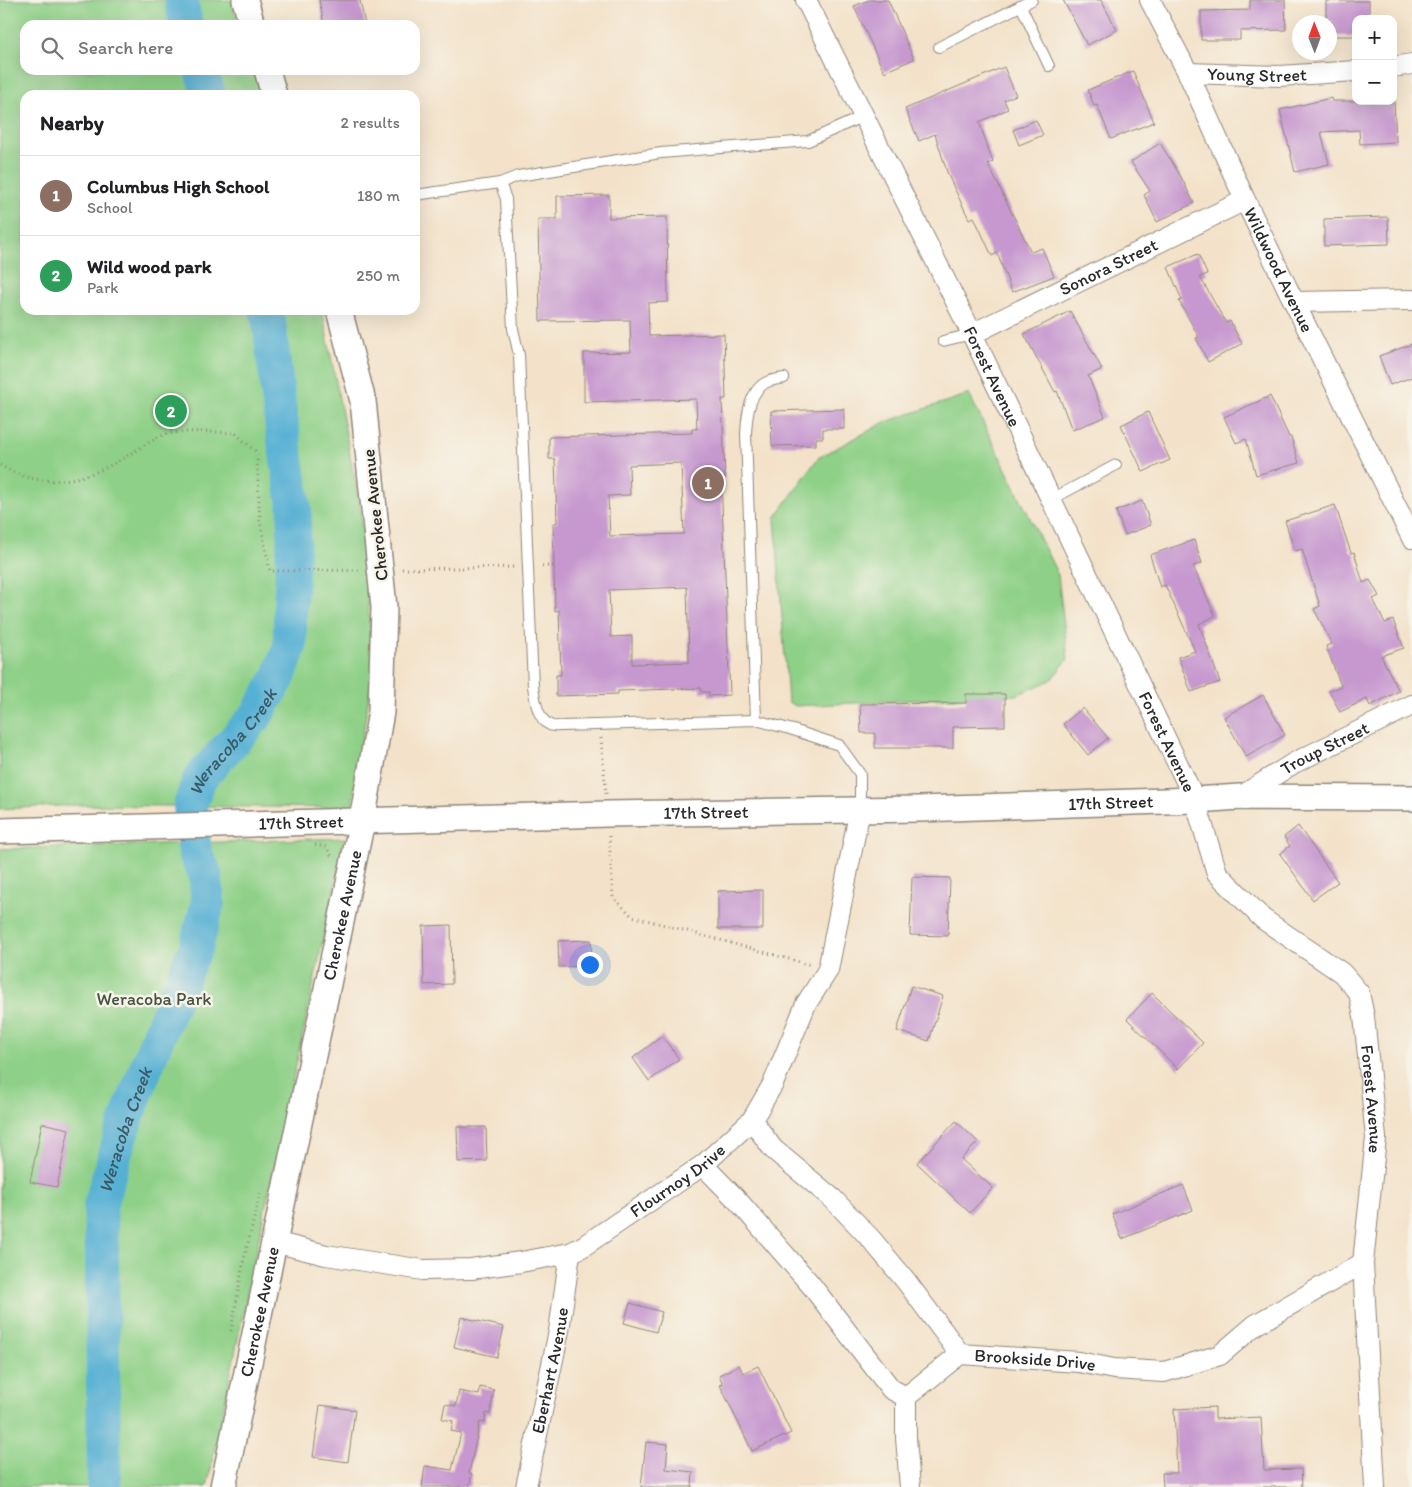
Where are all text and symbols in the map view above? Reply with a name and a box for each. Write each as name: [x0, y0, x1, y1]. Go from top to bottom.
north arrow: [1292, 15, 1337, 60]
map controls: [1352, 15, 1397, 105]
button: +: [1352, 15, 1397, 60]
search box: [20, 20, 420, 75]
icon: search: [38, 34, 66, 62]
text: Search here: [78, 36, 173, 59]
button: −: [1352, 60, 1397, 105]
street label: Young Street: [1207, 63, 1308, 87]
text: Nearby: [40, 110, 104, 135]
text: 2 results: [340, 113, 400, 132]
text: Columbus High School: [87, 175, 269, 198]
text: 1: [52, 186, 60, 205]
text: 180 m: [357, 186, 400, 205]
text: School: [87, 198, 133, 217]
street label: Wildwood Avenue: [1239, 204, 1318, 336]
street label: Sonora Street: [1056, 233, 1161, 300]
text: Wild wood park: [87, 255, 212, 278]
text: 2: [52, 266, 60, 285]
text: 250 m: [356, 266, 400, 285]
text: Park: [87, 278, 118, 297]
street label: Forest Avenue: [959, 322, 1026, 430]
pin: 2: [155, 392, 187, 430]
street label: Cherokee Avenue: [357, 448, 393, 582]
pin: 1: [692, 464, 724, 502]
water label: Weracoba Creek: [183, 683, 282, 798]
street label: Forest Avenue: [1134, 688, 1201, 796]
street label: Troup Street: [1276, 717, 1373, 780]
street label: 17th Street: [1068, 790, 1154, 815]
street label: 17th Street: [663, 801, 749, 824]
street label: 17th Street: [258, 810, 344, 835]
street label: Cherokee Avenue: [318, 848, 367, 983]
your location: [577, 952, 603, 978]
park label: Weracoba Park: [96, 988, 212, 1010]
street label: Forest Avenue: [1356, 1044, 1387, 1155]
water label: Weracoba Creek: [93, 1063, 157, 1196]
street label: Flournoy Drive: [626, 1139, 730, 1222]
street label: Cherokee Avenue: [235, 1244, 284, 1379]
street label: Eberhart Avenue: [527, 1306, 573, 1436]
street label: Brookside Drive: [974, 1344, 1098, 1376]

